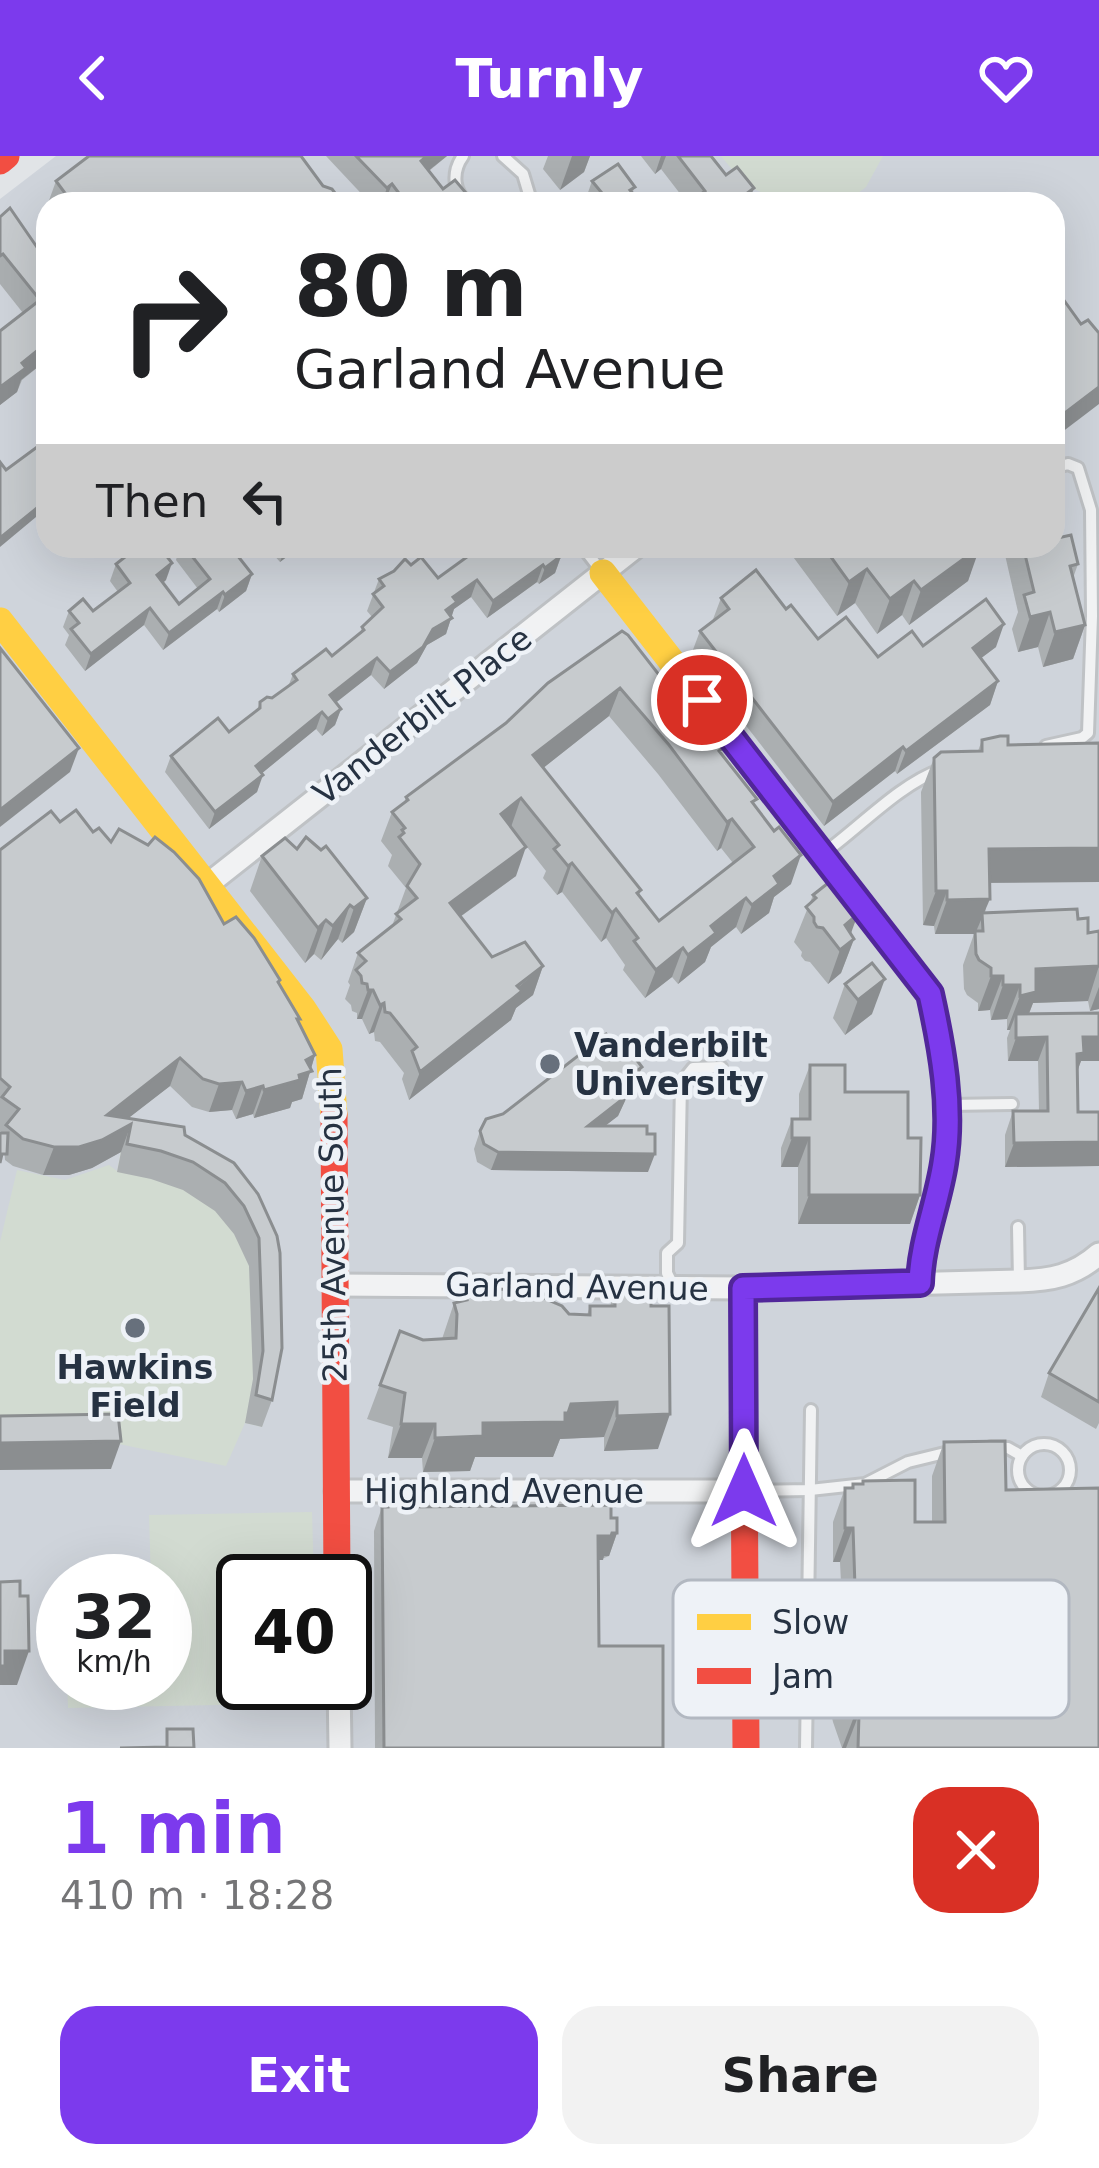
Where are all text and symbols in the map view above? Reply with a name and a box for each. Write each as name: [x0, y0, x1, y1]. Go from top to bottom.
icon: back: [60, 45, 126, 111]
icon: heart: [973, 45, 1039, 111]
text: Turnly: [455, 47, 644, 110]
text: 80 m: [294, 238, 528, 336]
icon: right: [96, 240, 252, 396]
text: Garland Avenue: [294, 338, 726, 401]
icon: left: [232, 468, 298, 534]
text: Then: [96, 475, 208, 528]
street label: Vanderbilt Place: [305, 618, 539, 813]
pin: [651, 649, 753, 751]
icon: arrive: [669, 667, 735, 733]
place label: Vanderbilt University: [574, 1026, 768, 1103]
marker: Vanderbilt University: [537, 1051, 563, 1077]
street label: 25th Avenue South: [310, 1067, 355, 1383]
street label: Garland Avenue: [445, 1265, 709, 1308]
marker: Hawkins Field: [122, 1315, 148, 1341]
place label: Hawkins Field: [57, 1348, 213, 1425]
position arrow: [681, 1428, 807, 1554]
street label: Highland Avenue: [364, 1472, 644, 1511]
speed limit sign: 40: [216, 1554, 372, 1710]
legend: [673, 1580, 1069, 1718]
text: 32: [72, 1582, 156, 1652]
text: Slow: [772, 1603, 849, 1642]
text: km/h: [76, 1644, 152, 1679]
text: Jam: [770, 1657, 834, 1696]
text: 1 min: [60, 1786, 286, 1870]
button: close: [913, 1787, 1039, 1913]
text: 410 m · 18:28: [60, 1873, 334, 1918]
button: Exit: [60, 2006, 538, 2144]
button: Share: [562, 2006, 1039, 2144]

